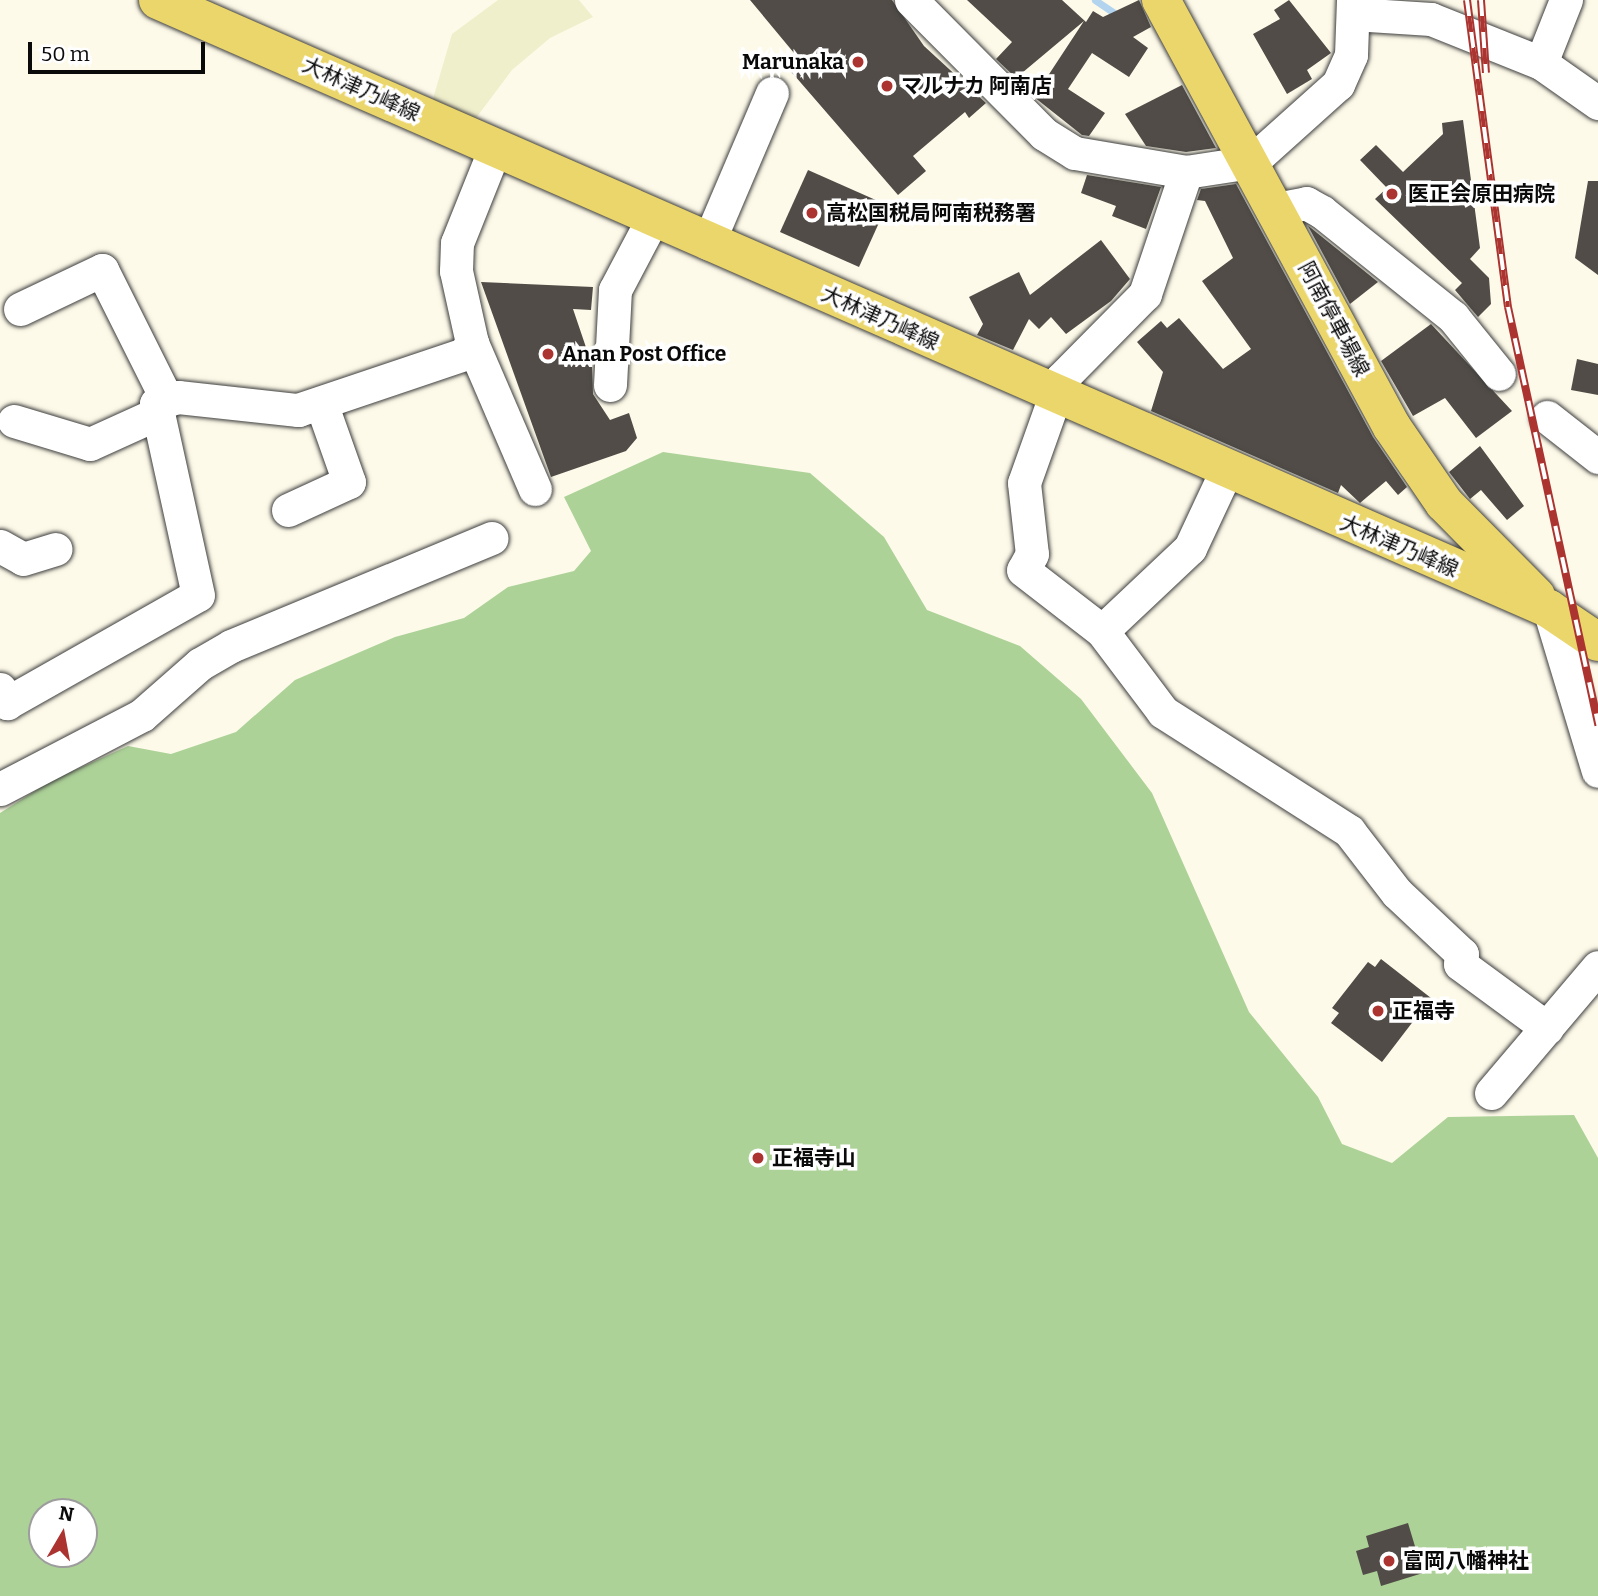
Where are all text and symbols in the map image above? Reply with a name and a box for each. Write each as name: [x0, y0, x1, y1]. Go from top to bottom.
scale bar: [32, 28, 208, 72]
text: 50 m: [41, 41, 90, 67]
place label: Marunaka: [742, 49, 844, 75]
street label: 大林津乃峰線: [298, 52, 424, 126]
marker: Marunaka: [850, 54, 866, 70]
place label: マルナカ 阿南店: [901, 73, 1052, 99]
marker: マルナカ 阿南店: [879, 78, 895, 94]
place label: 医正会原田病院: [1408, 181, 1555, 207]
marker: 医正会原田病院: [1382, 184, 1402, 204]
place label: 高松国税局阿南税務署: [826, 200, 1036, 226]
marker: 高松国税局阿南税務署: [804, 205, 820, 221]
street label: 阿南停車場線: [1293, 257, 1375, 381]
street label: 大林津乃峰線: [817, 281, 943, 355]
place label: Anan Post Office: [562, 341, 726, 367]
marker: Anan Post Office: [540, 346, 556, 362]
street label: 大林津乃峰線: [1336, 510, 1462, 582]
place label: 正福寺: [1392, 998, 1455, 1024]
marker: 正福寺: [1370, 1003, 1386, 1019]
place label: 正福寺山: [772, 1145, 856, 1171]
marker: 正福寺山: [750, 1150, 766, 1166]
north arrow: [28, 1498, 98, 1568]
text: N: [57, 1501, 76, 1526]
place label: 富岡八幡神社: [1403, 1548, 1529, 1574]
marker: 富岡八幡神社: [1381, 1553, 1397, 1569]

